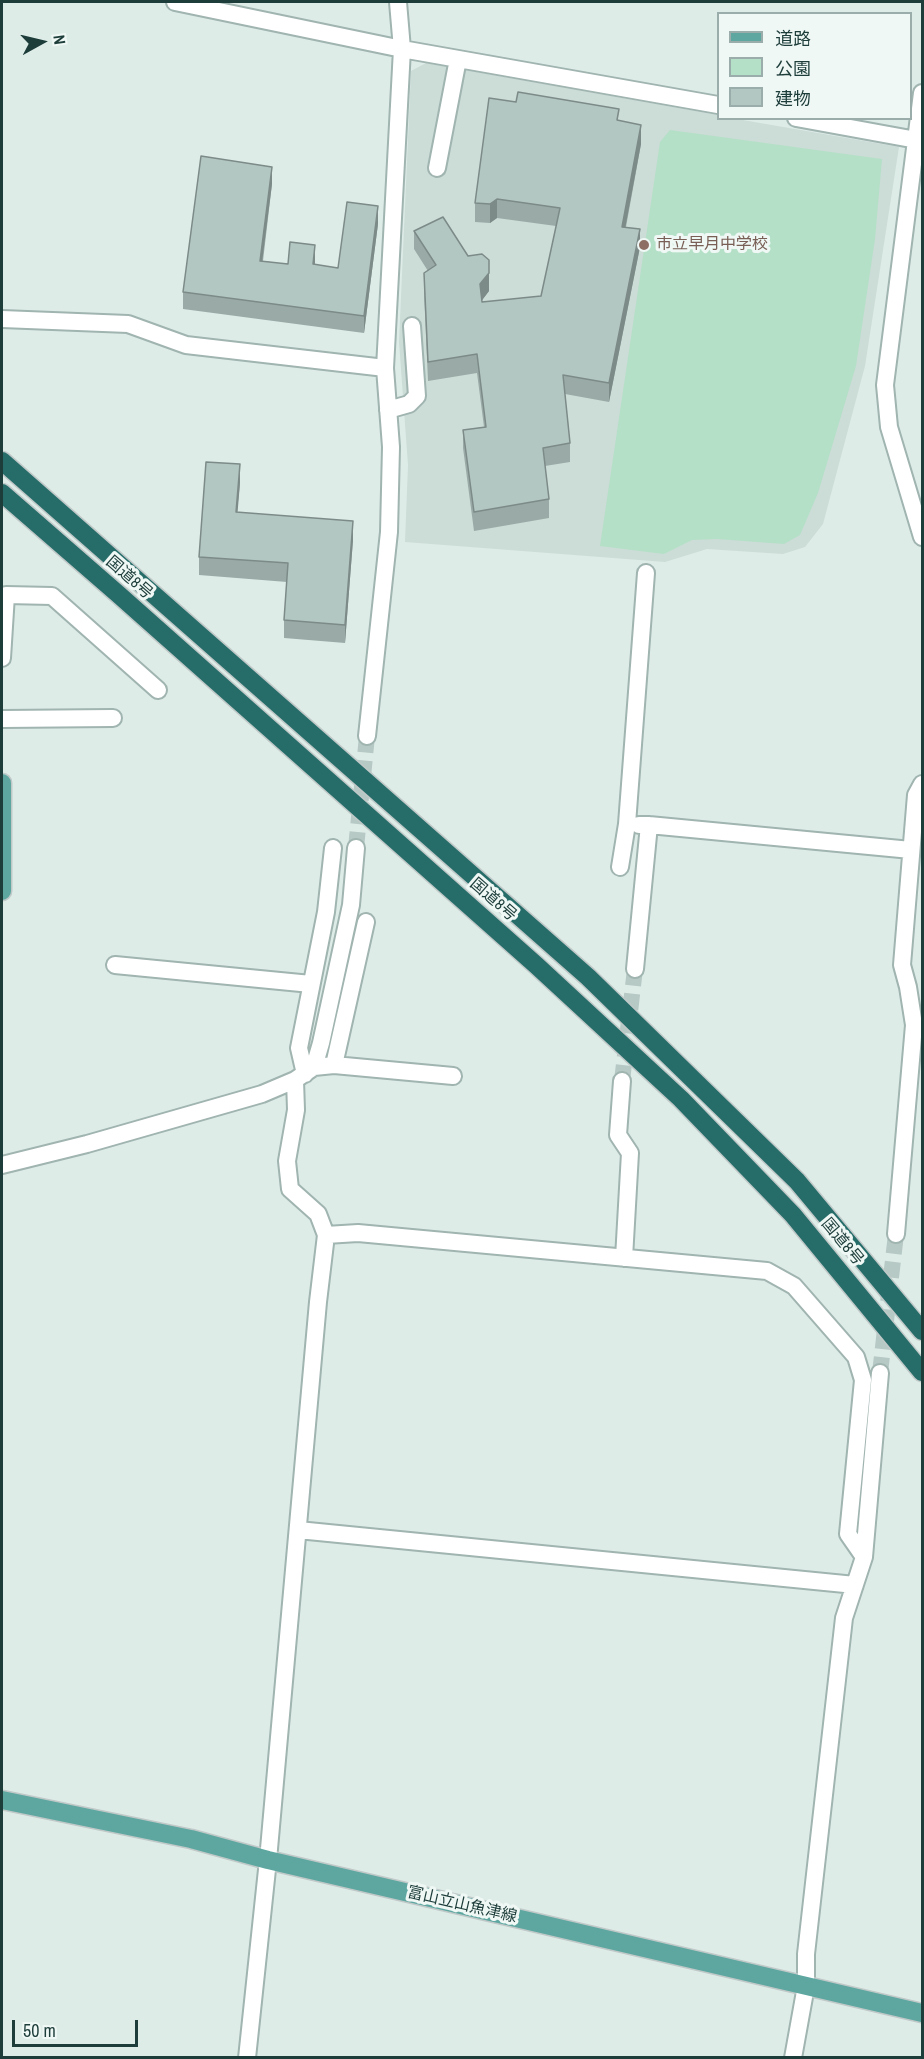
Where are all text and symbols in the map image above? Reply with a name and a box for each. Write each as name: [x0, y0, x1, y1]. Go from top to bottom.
north arrow: [12, 12, 72, 72]
legend: [717, 12, 912, 120]
text: 道路: [775, 26, 811, 51]
text: N: [48, 33, 71, 46]
text: 公園: [775, 56, 811, 81]
text: 建物: [775, 86, 811, 111]
place label: 市立早月中学校: [656, 235, 768, 255]
marker: 市立早月中学校: [637, 238, 651, 252]
street label: 国道8号: [102, 553, 156, 603]
street label: 国道8号: [466, 875, 520, 925]
street label: 国道8号: [817, 1215, 867, 1269]
street label: 富山立山魚津線: [405, 1883, 519, 1927]
scale bar: [15, 2008, 141, 2046]
text: 50 m: [23, 2018, 56, 2043]

